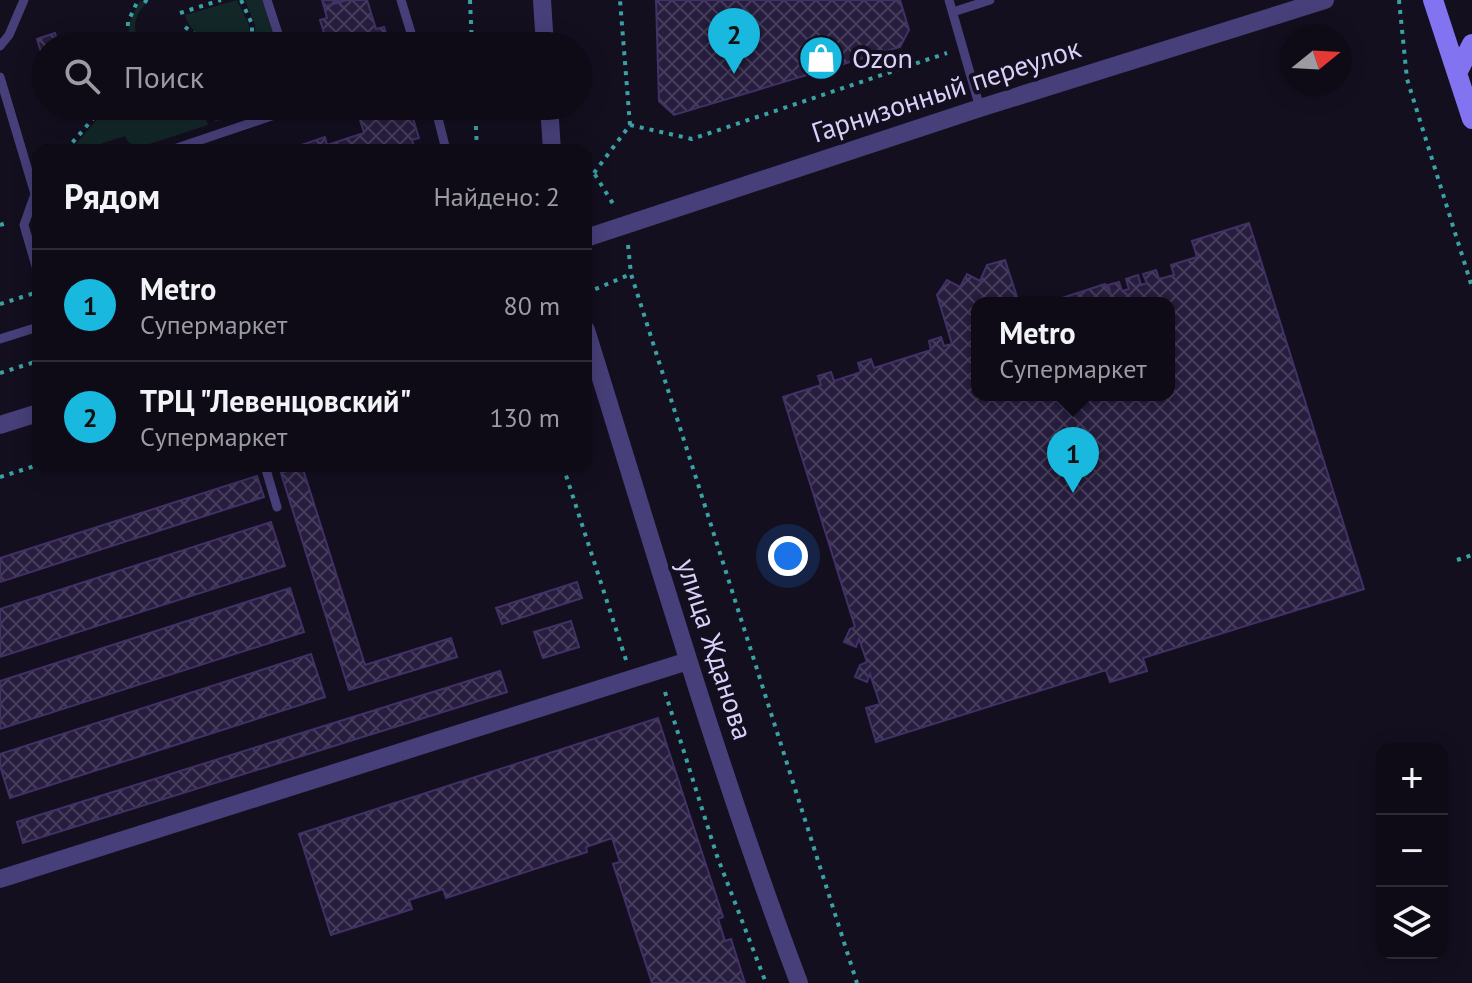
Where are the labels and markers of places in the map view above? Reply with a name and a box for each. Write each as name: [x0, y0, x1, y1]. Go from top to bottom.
pin: 2: [708, 8, 760, 74]
shop icon: Ozon: [797, 34, 845, 82]
place label: Ozon: [852, 39, 913, 76]
pin: 1: [1047, 427, 1099, 493]

